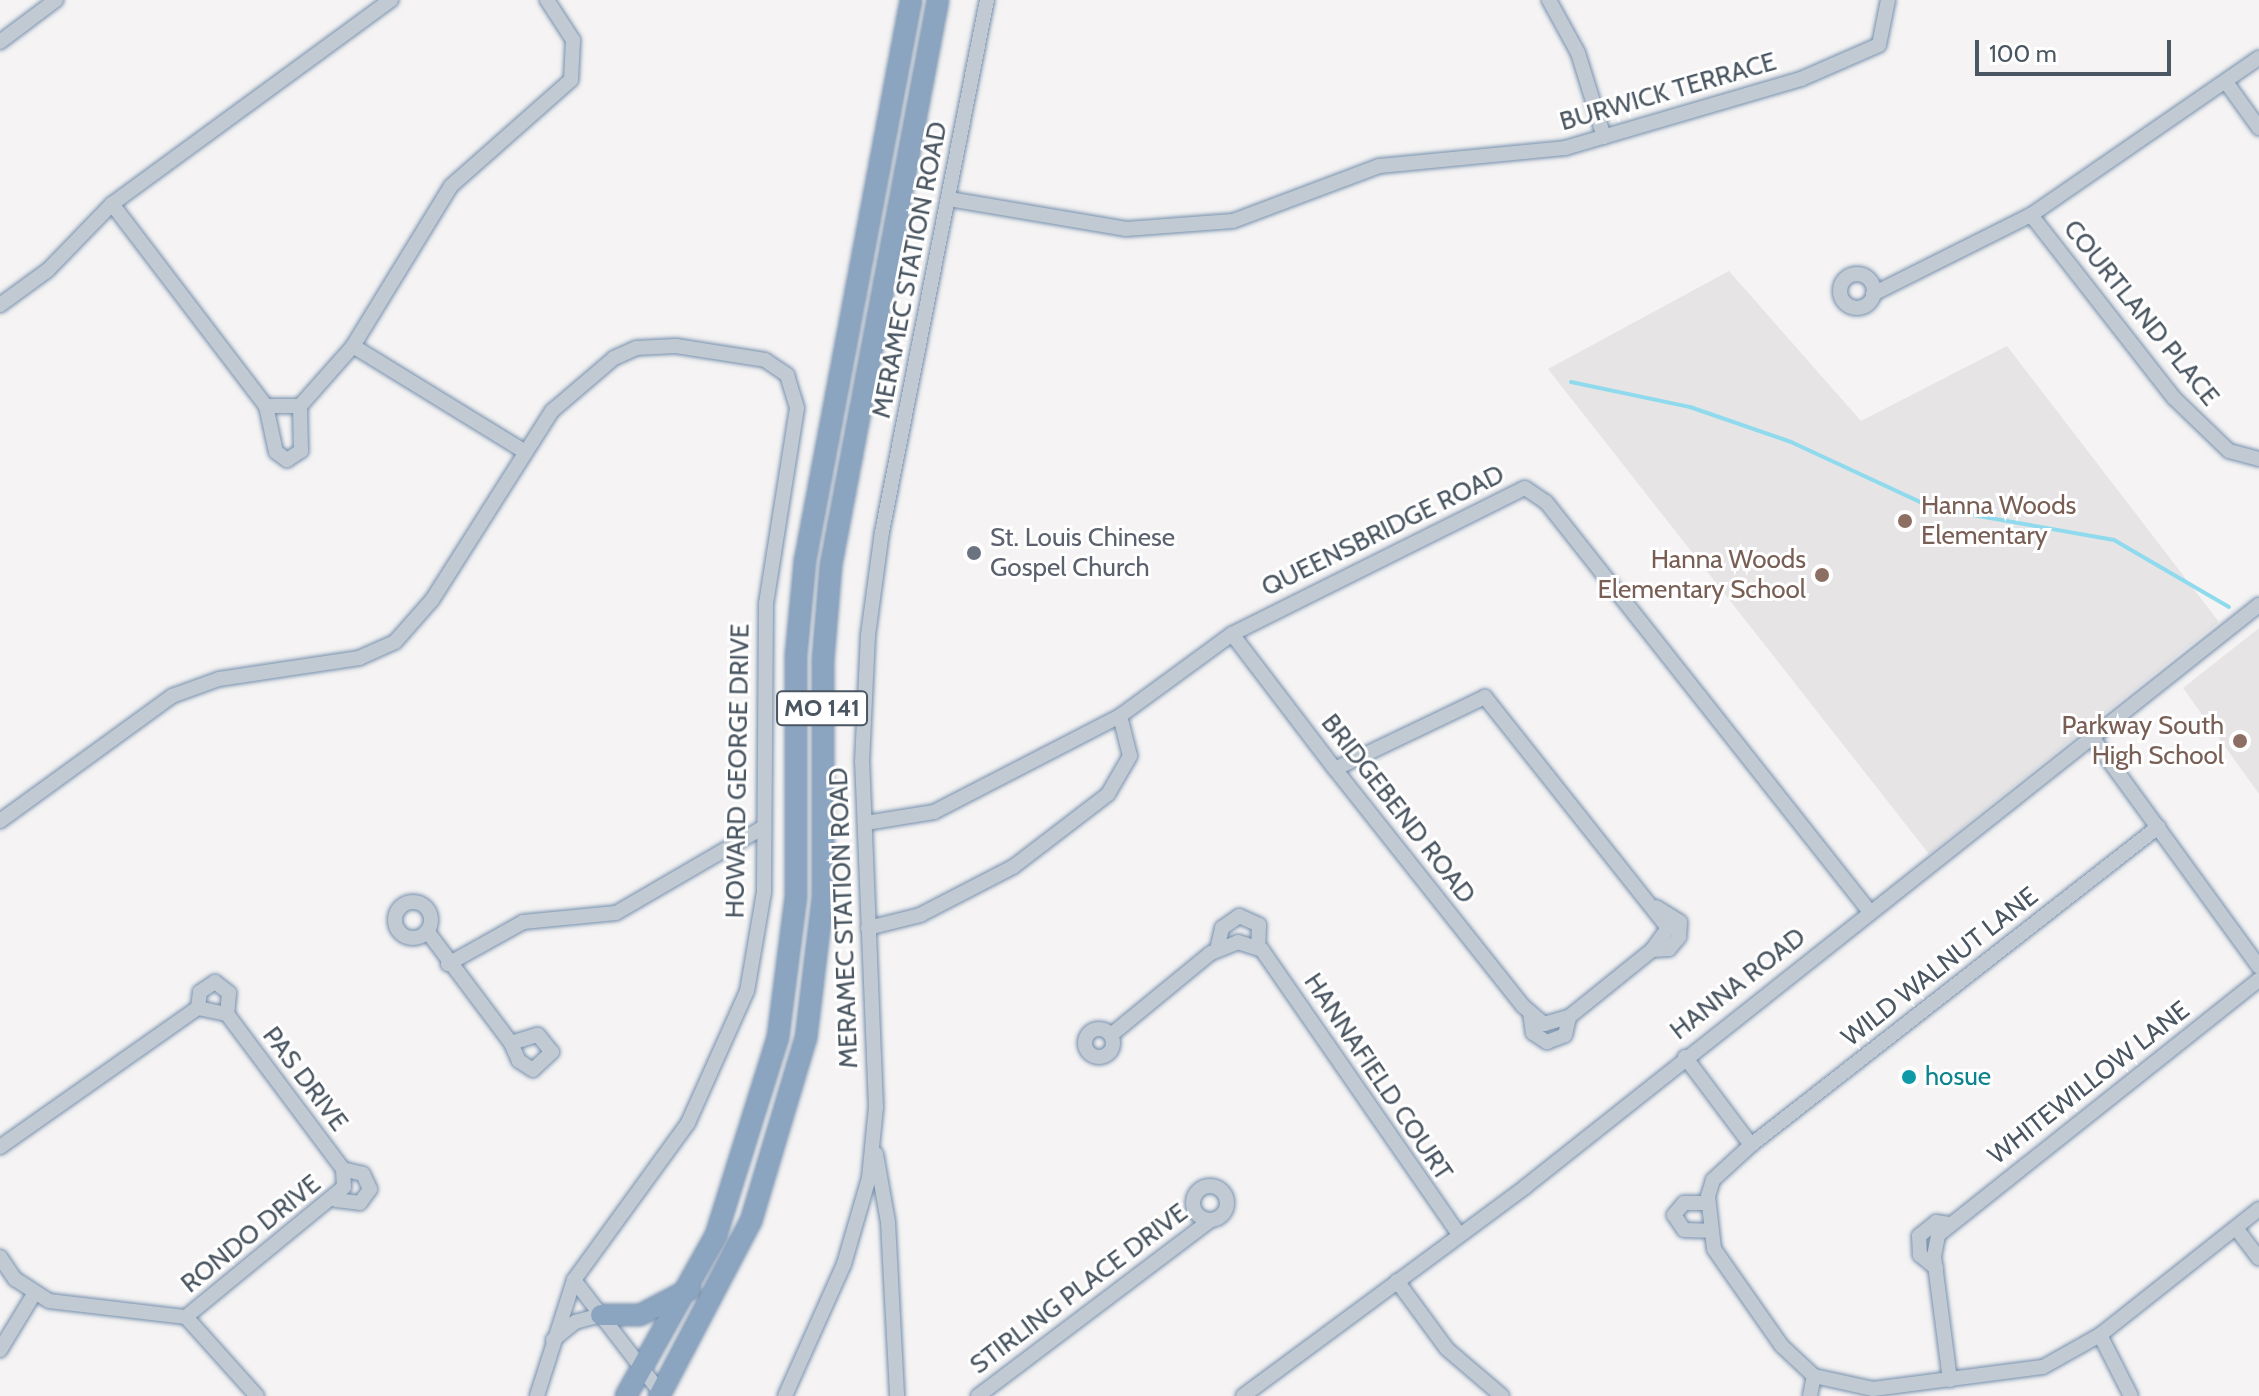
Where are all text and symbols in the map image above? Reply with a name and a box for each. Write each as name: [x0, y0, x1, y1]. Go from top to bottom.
scale bar: [1979, 24, 2175, 74]
text: 100 m: [1989, 39, 2057, 68]
street label: BURWICK TERRACE: [1556, 46, 1780, 138]
street label: MERAMEC STATION ROAD: [866, 119, 954, 421]
street label: COURTLAND PLACE: [2057, 214, 2225, 412]
street label: QUEENSBRIDGE ROAD: [1257, 459, 1509, 603]
place label: Hanna Woods Elementary: [1921, 490, 2076, 552]
marker: Hanna Woods Elementary: [1896, 512, 1914, 530]
place label: St. Louis Chinese Gospel Church: [990, 522, 1175, 584]
marker: St. Louis Chinese Gospel Church: [965, 544, 983, 562]
place label: Hanna Woods Elementary School: [1598, 544, 1806, 606]
marker: Hanna Woods Elementary School: [1813, 566, 1831, 584]
street label: HOWARD GEORGE DRIVE: [720, 623, 756, 919]
road number: MO 141: [776, 688, 868, 728]
street label: BRIDGEBEND ROAD: [1314, 708, 1482, 910]
place label: Parkway South High School: [2062, 710, 2224, 772]
marker: Parkway South High School: [2231, 732, 2249, 750]
street label: MERAMEC STATION ROAD: [823, 767, 865, 1069]
street label: WILD WALNUT LANE: [1836, 881, 2044, 1053]
street label: HANNA ROAD: [1664, 921, 1812, 1047]
street label: HANNAFIELD COURT: [1297, 968, 1459, 1186]
street label: WHITEWILLOW LANE: [1982, 995, 2196, 1171]
street label: PAS DRIVE: [256, 1021, 354, 1137]
place label: hosue: [1925, 1061, 1991, 1093]
marker: hosue: [1900, 1068, 1918, 1086]
street label: RONDO DRIVE: [175, 1168, 327, 1300]
street label: STIRLING PLACE DRIVE: [964, 1197, 1194, 1381]

